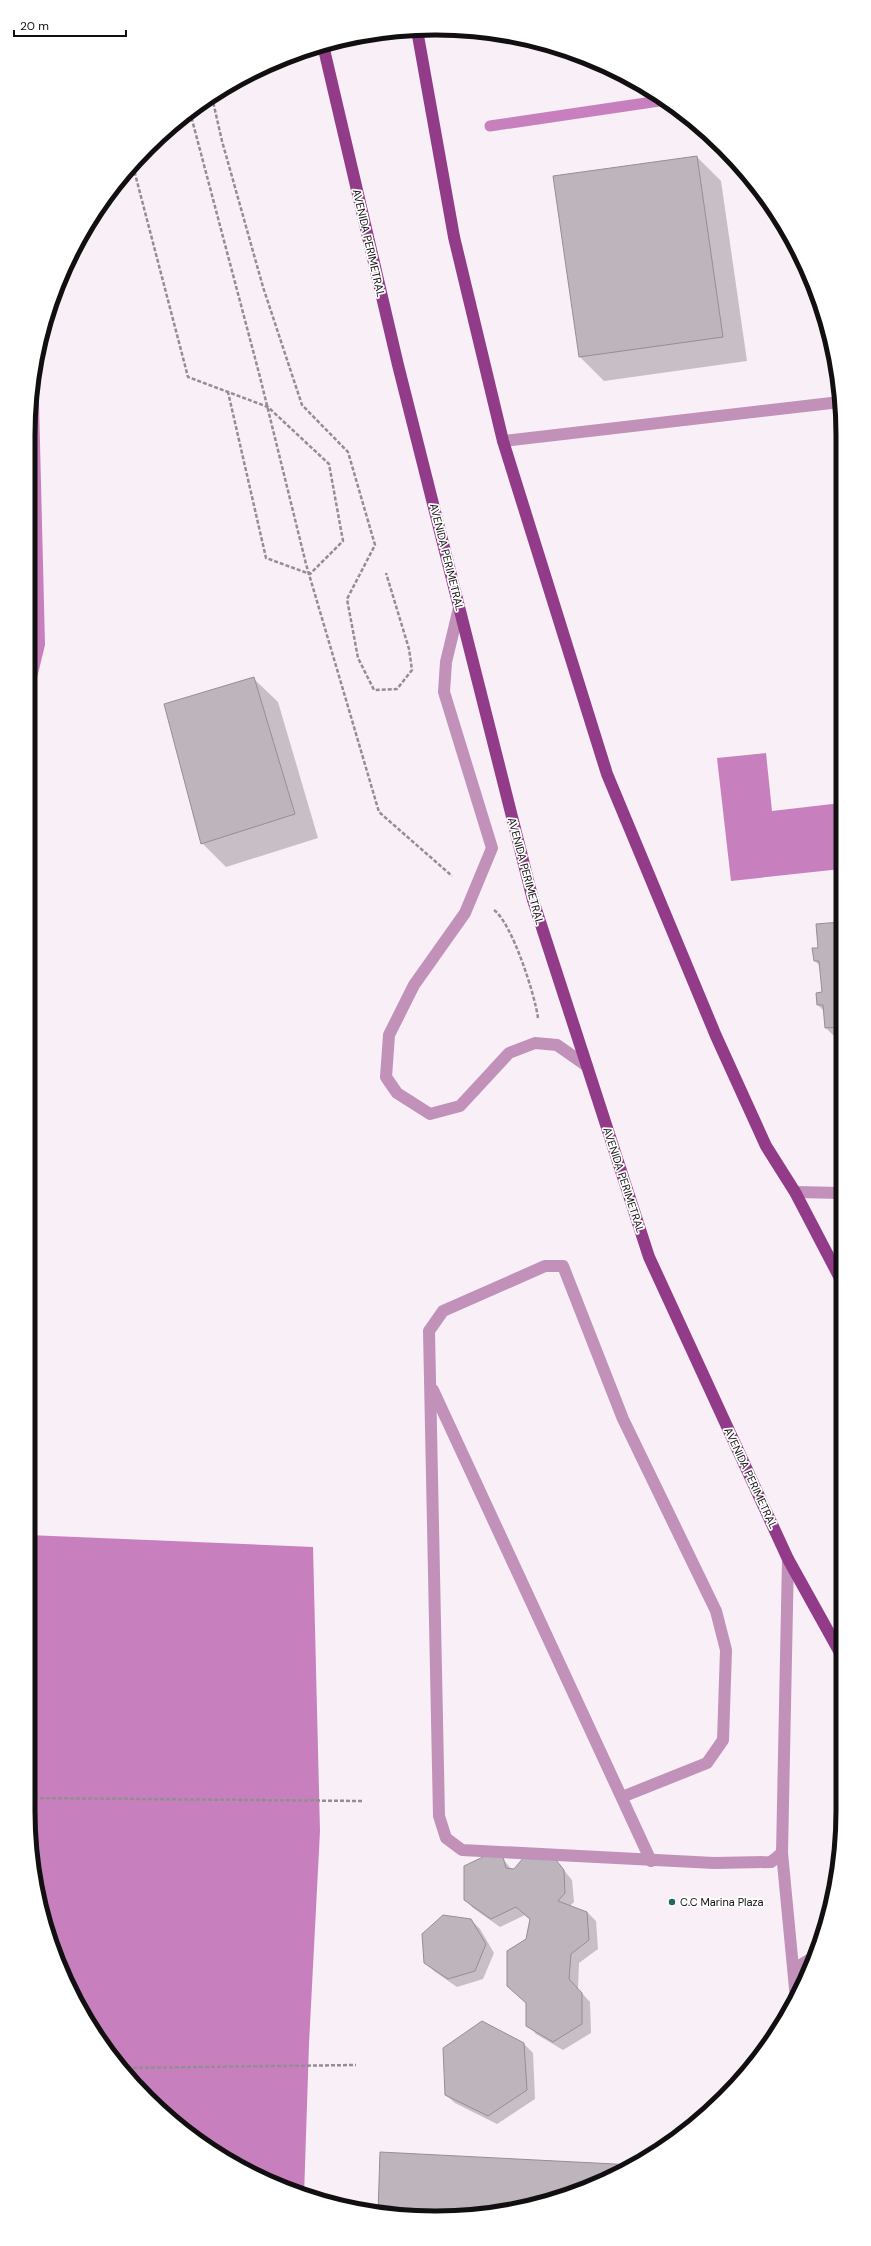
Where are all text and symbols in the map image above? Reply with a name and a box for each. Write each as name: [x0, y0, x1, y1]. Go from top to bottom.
scale bar: [14, 12, 126, 38]
text: 20 m: [20, 18, 49, 34]
street label: AVENIDA PERIMETRAL: [350, 188, 388, 298]
street label: AVENIDA PERIMETRAL: [427, 502, 467, 612]
street label: AVENIDA PERIMETRAL: [505, 816, 547, 926]
street label: AVENIDA PERIMETRAL: [600, 1125, 648, 1235]
street label: AVENIDA PERIMETRAL: [721, 1425, 781, 1531]
place label: C.C Marina Plaza: [680, 1895, 764, 1909]
marker: C.C Marina Plaza: [667, 1897, 677, 1907]

